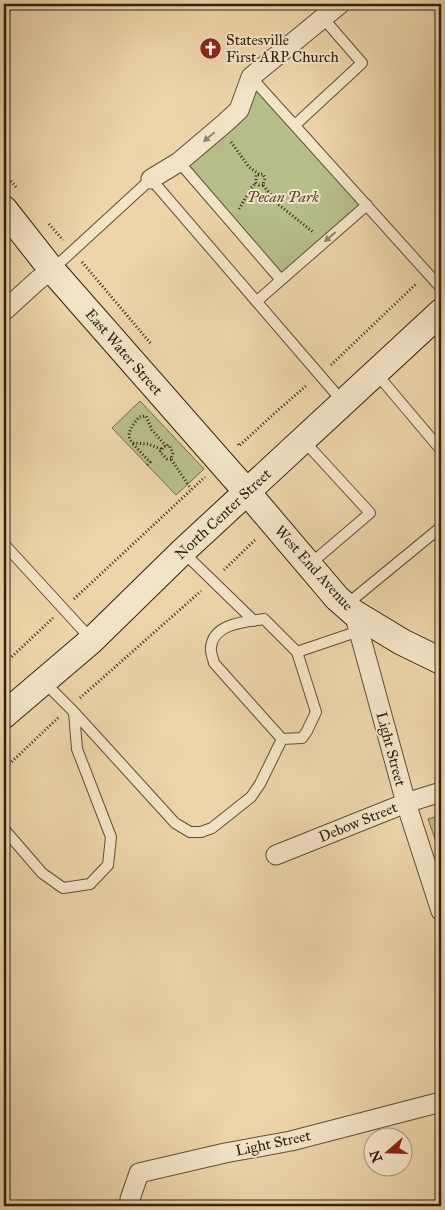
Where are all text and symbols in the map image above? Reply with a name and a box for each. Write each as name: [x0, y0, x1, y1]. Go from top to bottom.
place label: Statesville First ARP Church: [226, 31, 339, 66]
church icon: Statesville First ARP Church: [198, 37, 222, 61]
one-way arrow: [203, 131, 216, 142]
park label: Pecan Park: [247, 188, 319, 206]
one-way arrow: [324, 232, 337, 243]
street label: East Water Street: [82, 305, 167, 399]
street label: North Center Street: [171, 464, 275, 563]
street label: West End Avenue: [271, 522, 357, 614]
street label: Light Street: [372, 710, 410, 789]
street label: Debow Street: [316, 798, 401, 846]
street label: Light Street: [234, 1126, 313, 1160]
north arrow: [362, 1128, 412, 1178]
text: N: [366, 1148, 386, 1165]

